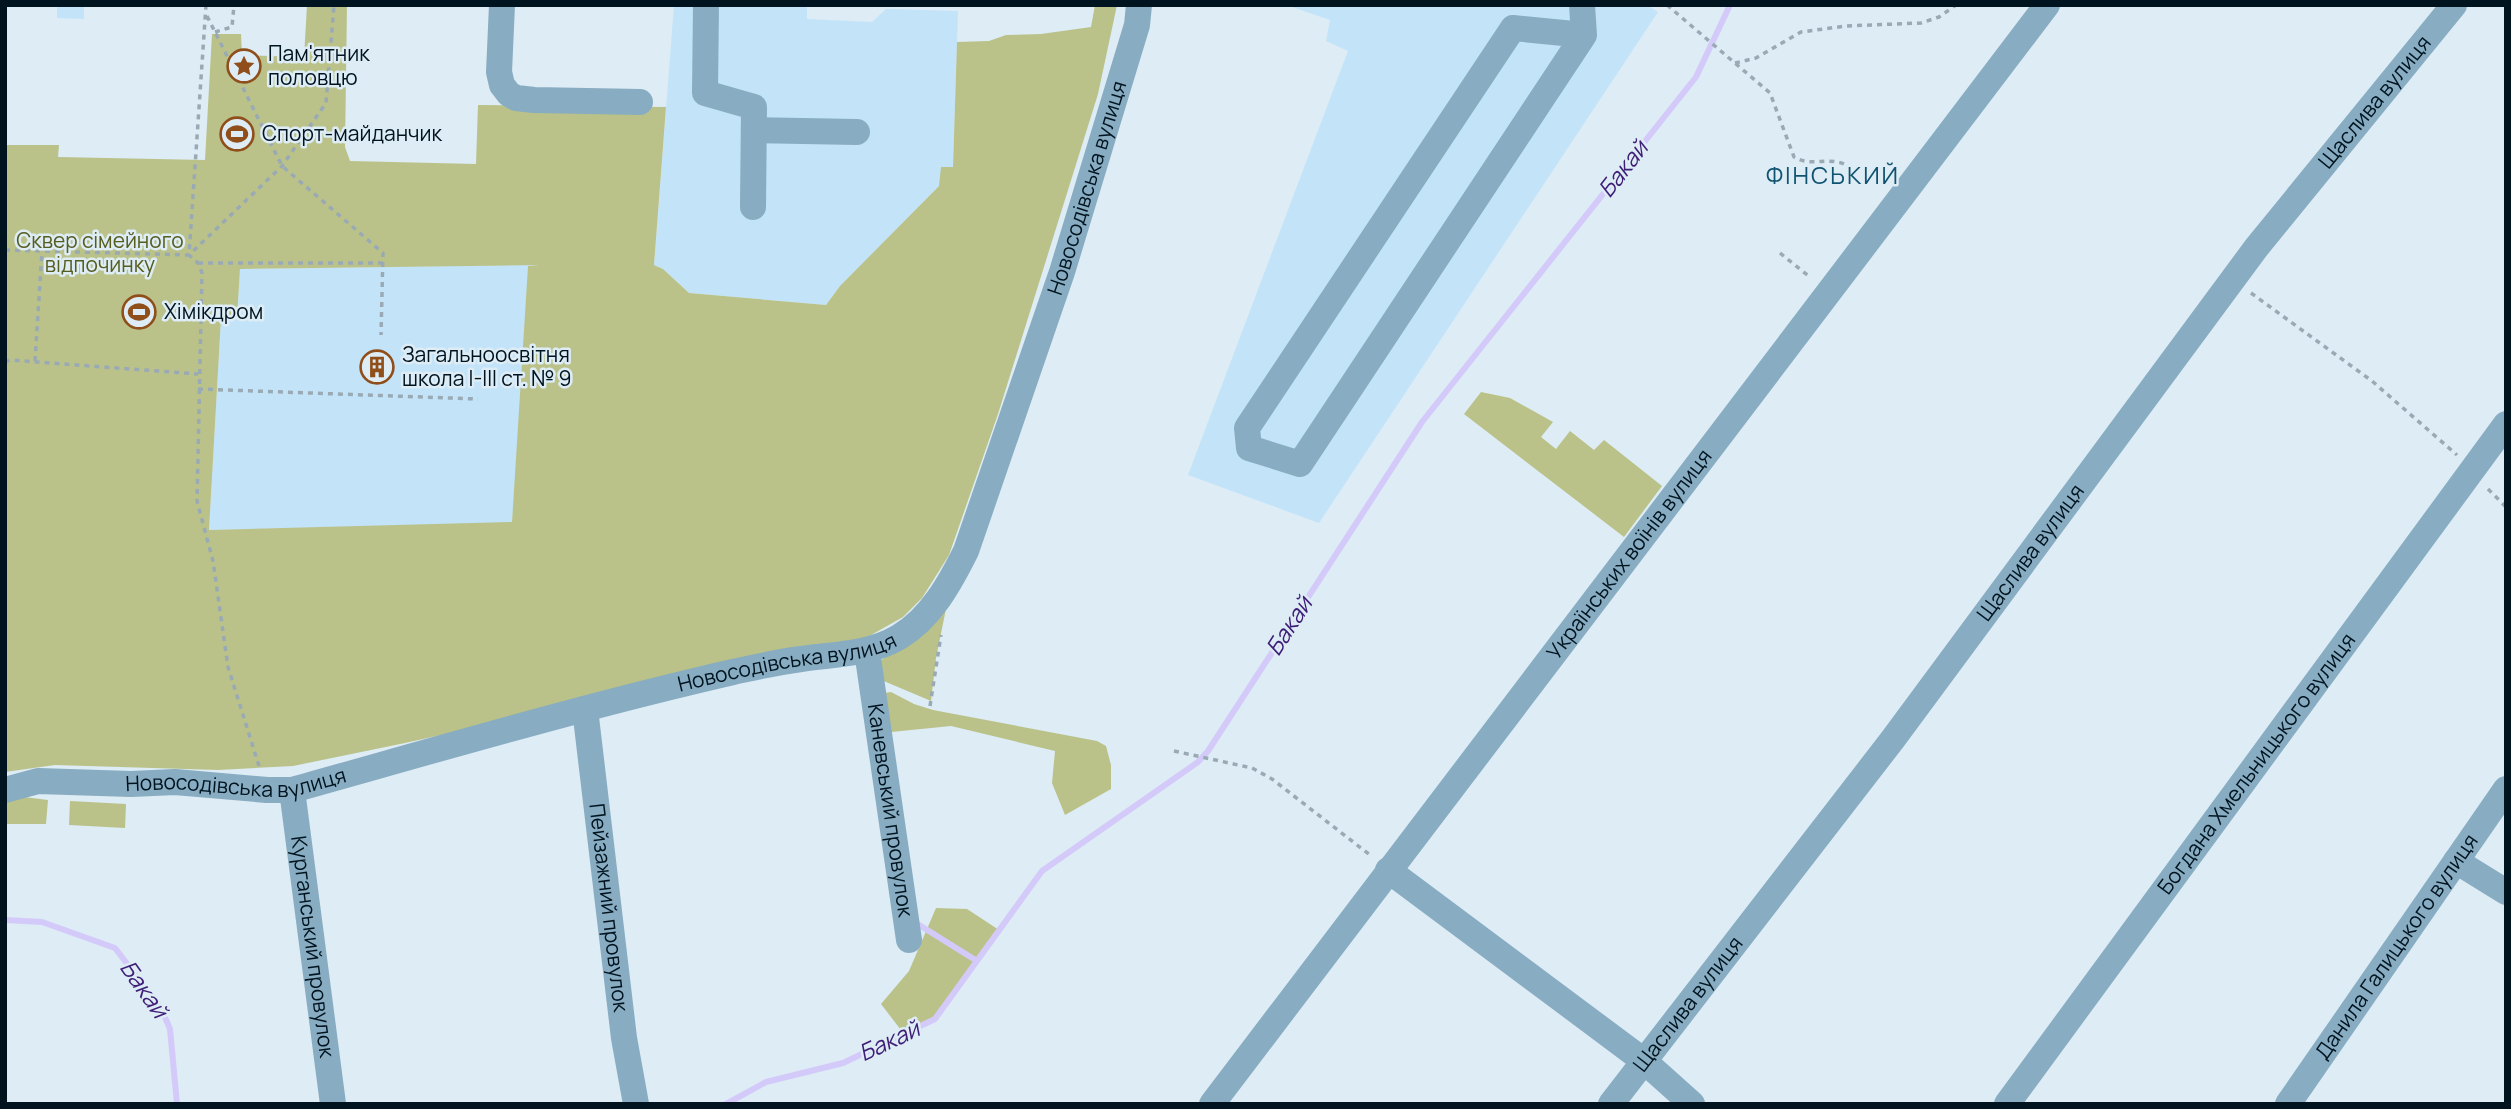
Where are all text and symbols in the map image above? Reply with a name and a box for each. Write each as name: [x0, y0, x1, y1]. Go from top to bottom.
street label: Щаслива вулиця: [2311, 29, 2437, 174]
place label: Пам'ятник половцю: [268, 39, 370, 91]
place icon: Пам'ятник половцю: [225, 47, 263, 85]
street label: Новосодівська вулиця: [1040, 77, 1132, 299]
sports icon: Спорт-майданчик: [218, 115, 256, 153]
place label: Спорт-майданчик: [262, 119, 442, 147]
water label: Бакай: [1590, 132, 1656, 203]
district label: ФІНСЬКИЙ: [1766, 158, 1900, 191]
park label: Сквер сімейного відпочинку: [16, 226, 184, 278]
sports icon: Хімікдром: [120, 293, 158, 331]
place label: Хімікдром: [164, 297, 263, 325]
place label: Загальноосвітня школа І-ІІІ ст. № 9: [402, 340, 571, 392]
building icon: Загальноосвітня школа І-ІІІ ст. № 9: [358, 348, 396, 386]
street label: Українських воїнів вулиця: [1540, 443, 1718, 665]
street label: Щаслива вулиця: [1970, 478, 2090, 626]
water label: Бакай: [1257, 588, 1320, 661]
street label: Новосодівська вулиця: [674, 626, 901, 698]
street label: Богдана Хмельницького вулиця: [2151, 627, 2361, 900]
street label: Каневський провулок: [862, 702, 921, 919]
street label: Новосодівська вулиця: [125, 761, 349, 803]
street label: Пейзажний провулок: [583, 802, 636, 1014]
street label: Данила Галицького вулиця: [2308, 828, 2484, 1065]
street label: Курганський провулок: [285, 834, 342, 1060]
street label: Щаслива вулиця: [1626, 930, 1748, 1077]
water label: Бакай: [113, 953, 177, 1025]
water label: Бакай: [853, 1011, 926, 1068]

